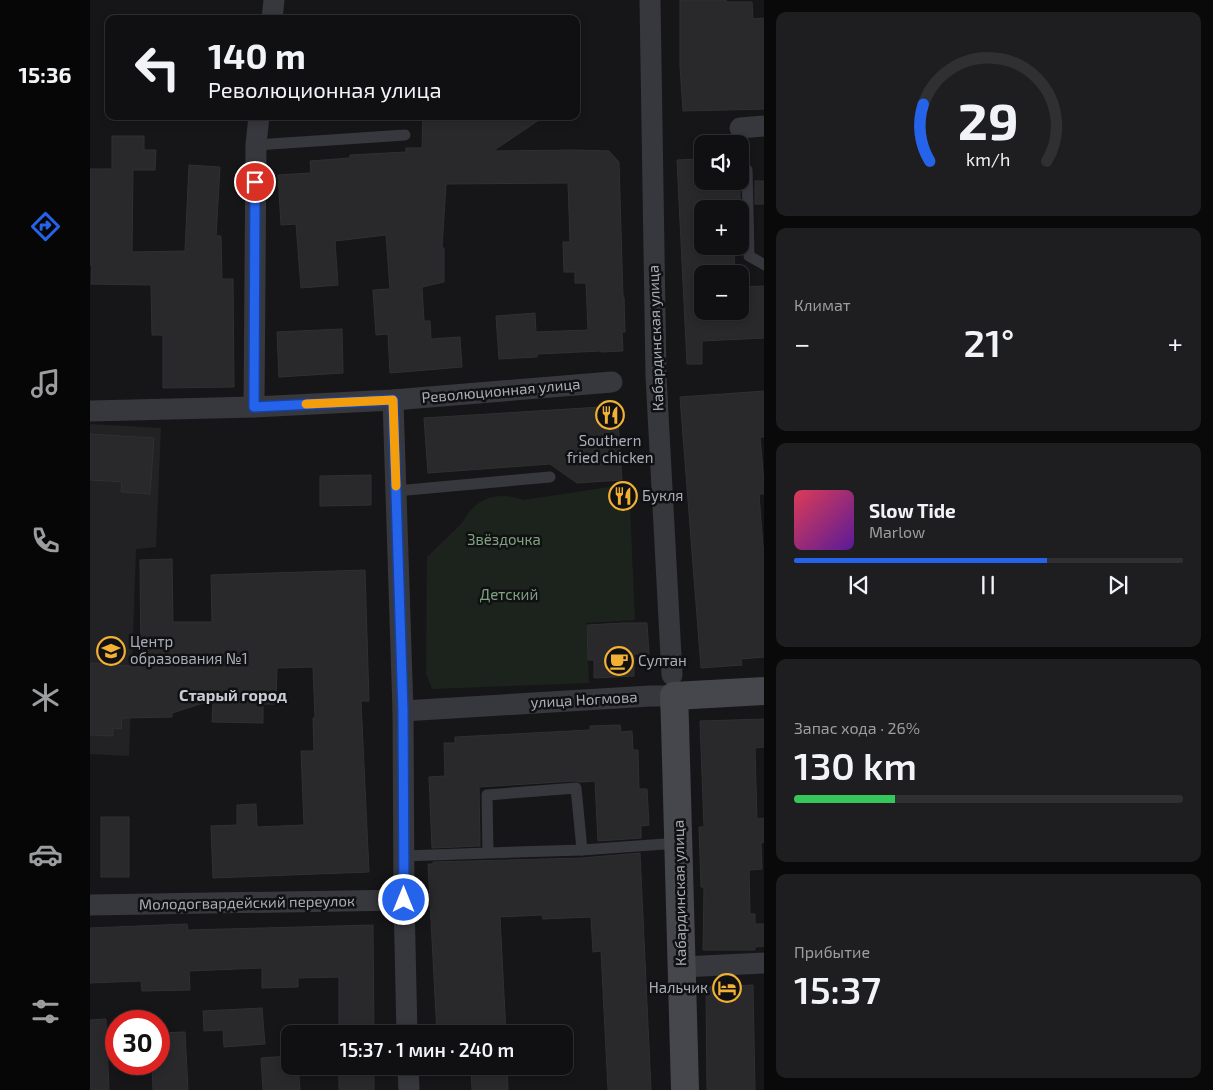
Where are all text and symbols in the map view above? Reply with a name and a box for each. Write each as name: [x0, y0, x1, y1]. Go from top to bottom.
text: 140 m: [208, 34, 306, 76]
icon: left: [125, 35, 190, 100]
text: 15:36: [19, 61, 71, 87]
text: Революционная улица: [208, 76, 442, 102]
text: 29: [958, 88, 1019, 150]
map controls: [694, 135, 749, 320]
button: sound: [694, 135, 749, 190]
text: km/h: [966, 148, 1011, 170]
pin: [234, 161, 276, 203]
icon: arrive: [241, 168, 269, 196]
button: +: [694, 200, 749, 255]
icon: directions: [28, 209, 63, 244]
street label: Кабардинская улица: [643, 265, 668, 411]
button: −: [694, 265, 749, 320]
text: Климат: [794, 295, 851, 314]
text: 21°: [963, 319, 1015, 365]
text: −: [794, 326, 810, 360]
text: +: [1168, 326, 1183, 360]
icon: music: [28, 366, 63, 401]
street label: Революционная улица: [421, 374, 581, 407]
restaurant icon: Southern fried chicken: [595, 400, 625, 430]
place label: Southern fried chicken: [567, 431, 653, 466]
restaurant icon: Букля: [608, 481, 638, 511]
place label: Букля: [642, 486, 684, 505]
text: Slow Tide: [869, 499, 956, 522]
text: Marlow: [869, 522, 925, 541]
icon: phone: [28, 523, 63, 558]
park label: Звёздочка: [467, 530, 541, 548]
icon: previous: [845, 571, 873, 599]
icon: pause: [974, 571, 1002, 599]
icon: next: [1104, 571, 1132, 599]
park label: Детский: [480, 585, 538, 603]
place label: Центр образования №1: [130, 632, 248, 667]
school or university icon: Центр образования №1: [96, 636, 126, 666]
cafe icon: Султан: [604, 646, 634, 676]
place label: Султан: [638, 651, 687, 670]
icon: climate: [28, 680, 63, 715]
district label: Старый город: [179, 685, 287, 704]
street label: улица Ногмова: [530, 687, 638, 712]
text: Запас хода · 26%: [794, 718, 920, 737]
text: 130 km: [794, 742, 917, 788]
street label: Кабардинская улица: [669, 820, 690, 966]
icon: car: [28, 837, 63, 872]
position arrow: [377, 873, 429, 925]
street label: Молодогвардейский переулок: [139, 891, 355, 914]
text: Прибытие: [794, 942, 870, 961]
text: 15:37: [794, 966, 881, 1012]
hotel icon: Нальчик: [712, 973, 742, 1003]
place label: Нальчик: [649, 978, 708, 996]
icon: filters: [28, 994, 63, 1029]
speed limit sign: 30: [105, 1010, 170, 1075]
text: 15:37 · 1 мин · 240 m: [340, 1038, 514, 1061]

